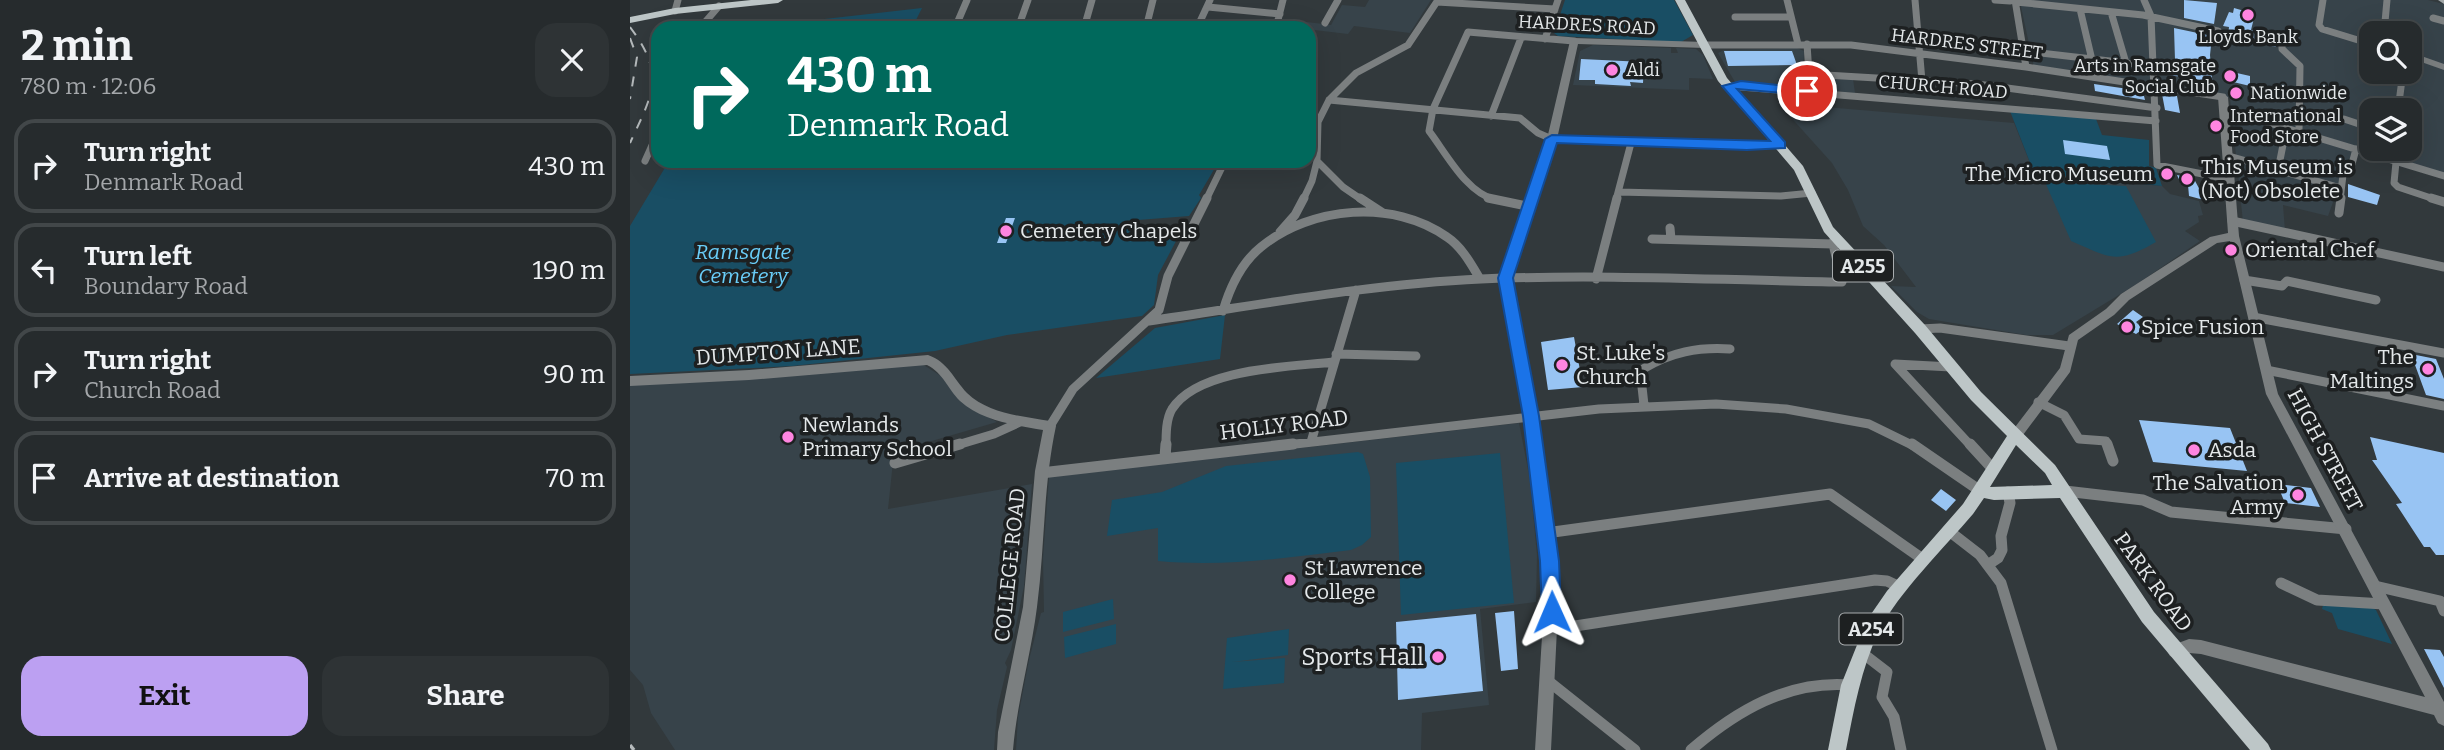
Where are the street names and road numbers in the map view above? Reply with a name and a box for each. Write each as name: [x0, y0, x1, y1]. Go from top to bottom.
street label: HARDRES ROAD: [1518, 10, 1656, 40]
street label: HARDRES STREET: [1890, 24, 2044, 64]
street label: CHURCH ROAD: [1877, 70, 2009, 104]
road number: A255: [1833, 250, 1893, 282]
street label: DUMPTON LANE: [695, 333, 861, 371]
street label: HIGH STREET: [2282, 384, 2368, 516]
street label: HOLLY ROAD: [1218, 404, 1350, 446]
street label: COLLEGE ROAD: [989, 487, 1031, 643]
street label: PARK ROAD: [2108, 527, 2198, 637]
road number: A254: [1840, 614, 1902, 644]

